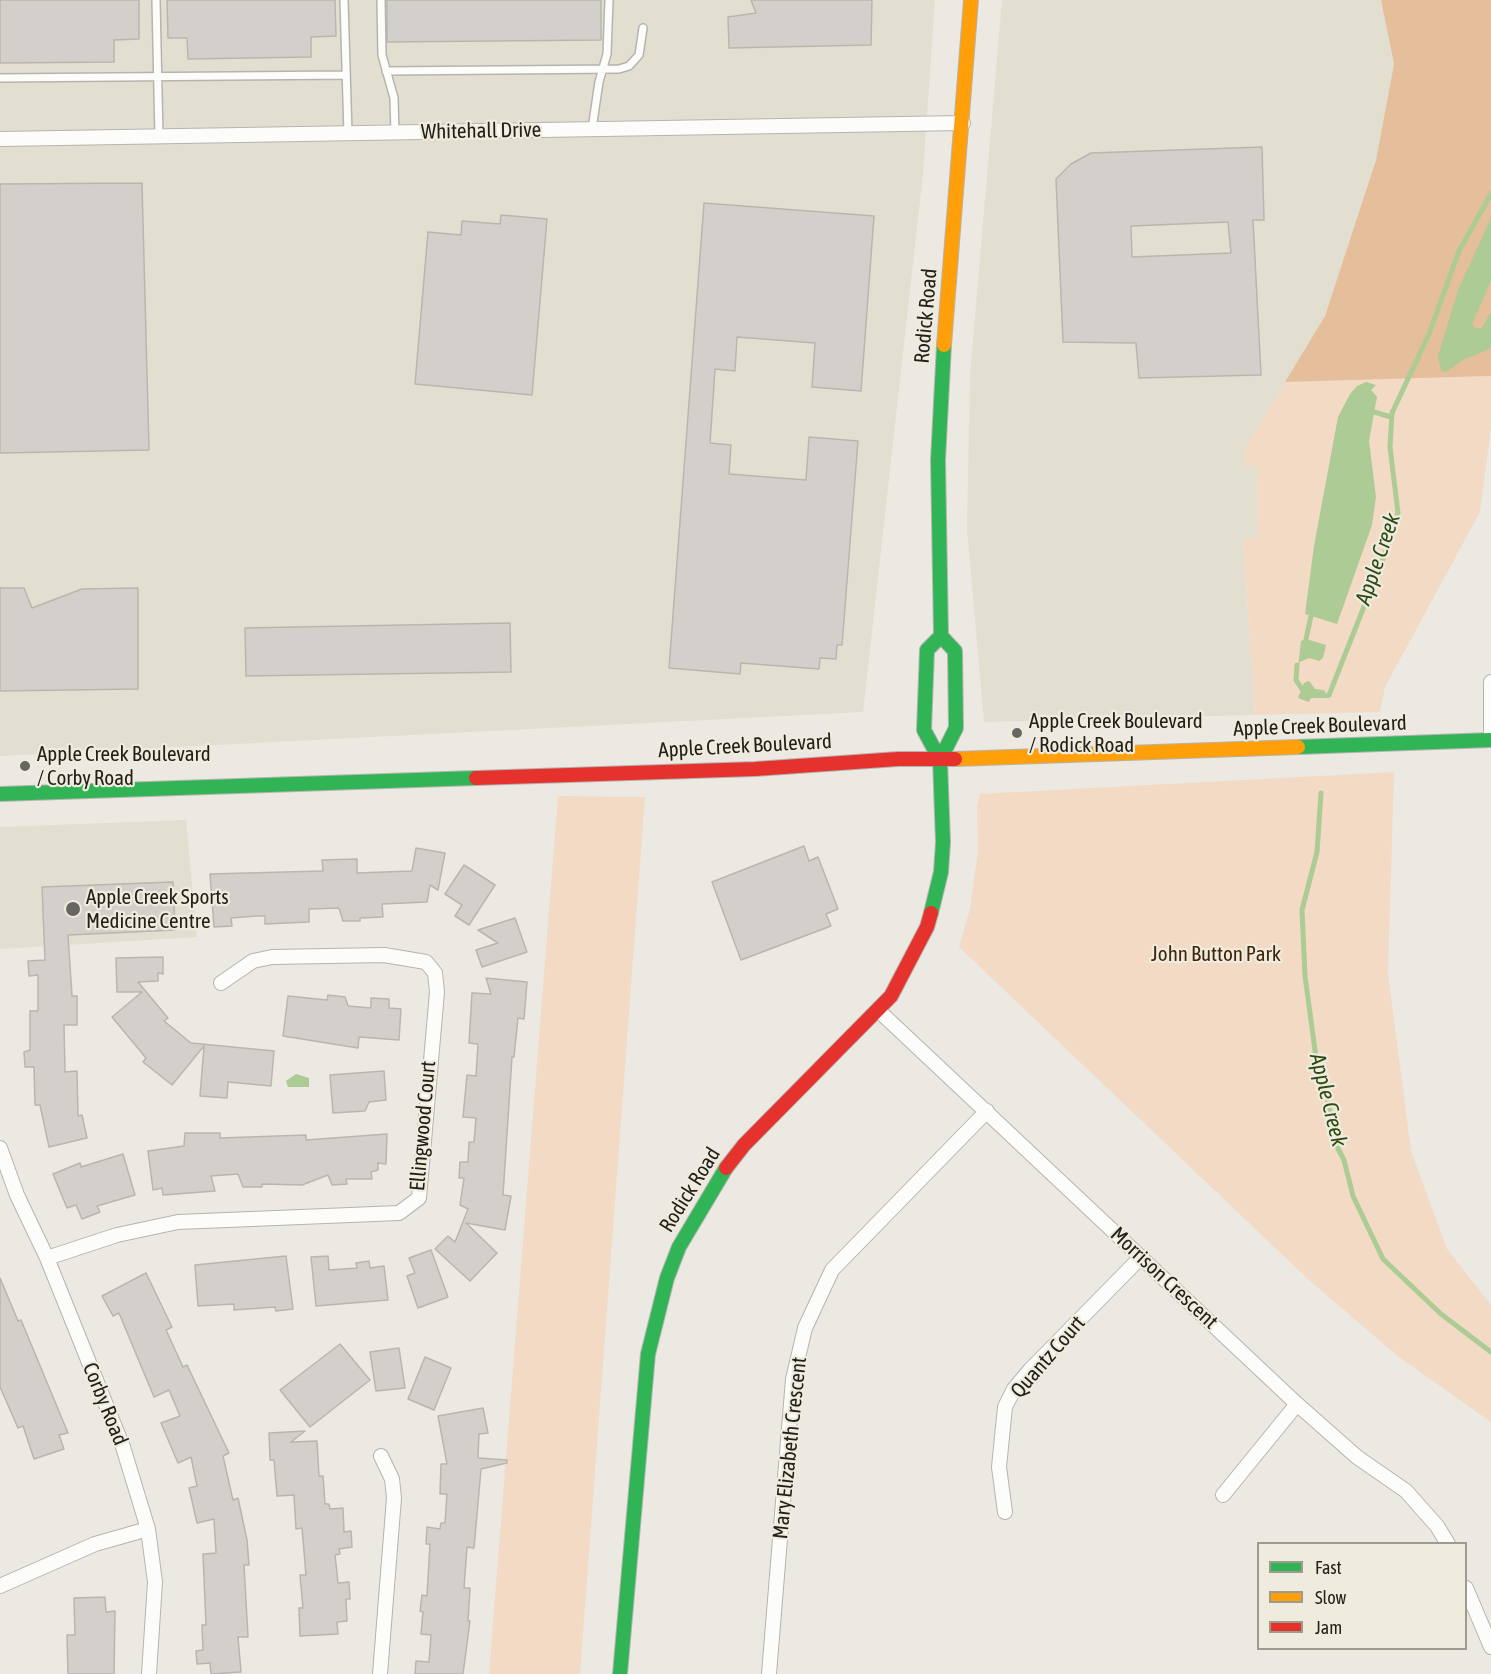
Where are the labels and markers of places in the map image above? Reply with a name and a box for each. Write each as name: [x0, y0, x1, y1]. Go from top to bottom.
place label: Apple Creek Boulevard / Rodick Road: [1029, 708, 1203, 758]
marker: Apple Creek Boulevard / Rodick Road: [1010, 726, 1024, 740]
place label: Apple Creek Boulevard / Corby Road: [37, 741, 211, 791]
marker: Apple Creek Boulevard / Corby Road: [18, 759, 32, 773]
place label: Apple Creek Sports Medicine Centre: [86, 884, 229, 934]
marker: Apple Creek Sports Medicine Centre: [64, 900, 82, 918]

